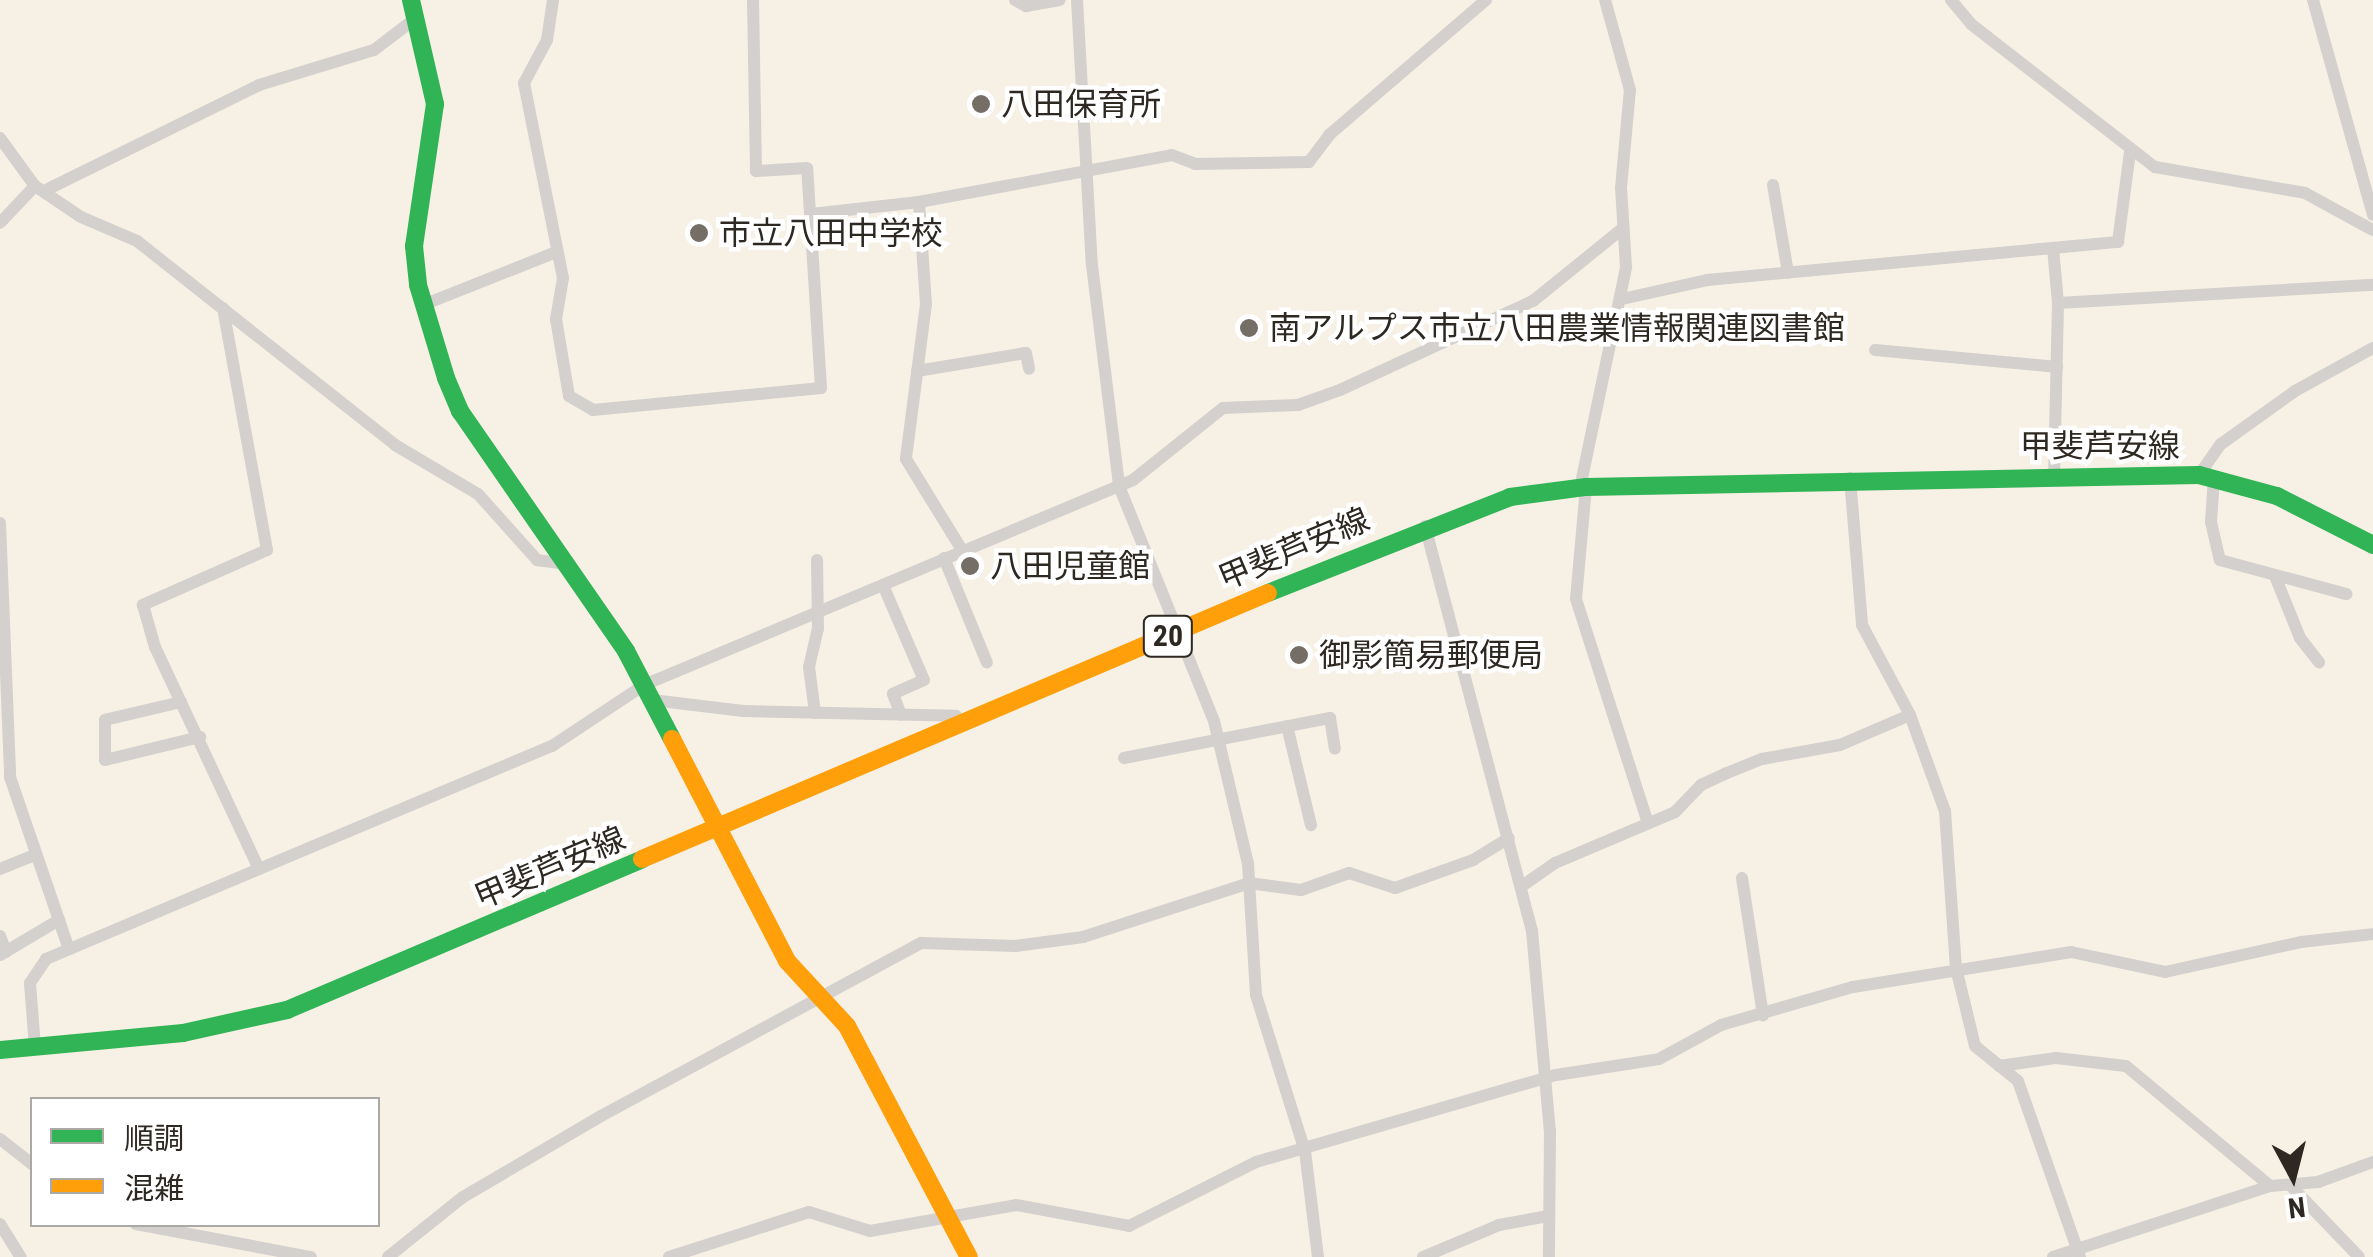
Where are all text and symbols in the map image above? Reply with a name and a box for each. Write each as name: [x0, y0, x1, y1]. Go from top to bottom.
place label: 八田保育所: [1001, 85, 1161, 123]
marker: 八田保育所: [970, 93, 992, 115]
place label: 市立八田中学校: [719, 214, 943, 252]
marker: 市立八田中学校: [688, 222, 710, 244]
place label: 南アルプス市立八田農業情報関連図書館: [1269, 309, 1845, 347]
marker: 南アルプス市立八田農業情報関連図書館: [1238, 317, 1260, 339]
street label: 甲斐芦安線: [2020, 427, 2180, 465]
street label: 甲斐芦安線: [1213, 500, 1375, 598]
place label: 八田児童館: [990, 547, 1150, 585]
marker: 八田児童館: [959, 555, 981, 577]
road number: 20: [1140, 611, 1196, 661]
place label: 御影簡易郵便局: [1319, 636, 1543, 674]
marker: 御影簡易郵便局: [1288, 644, 1310, 666]
street label: 甲斐芦安線: [469, 819, 631, 917]
legend: [30, 1097, 380, 1227]
text: 順調: [124, 1121, 184, 1156]
north arrow: [2243, 1127, 2343, 1227]
text: 混雑: [124, 1171, 184, 1206]
text: N: [2286, 1190, 2307, 1225]

